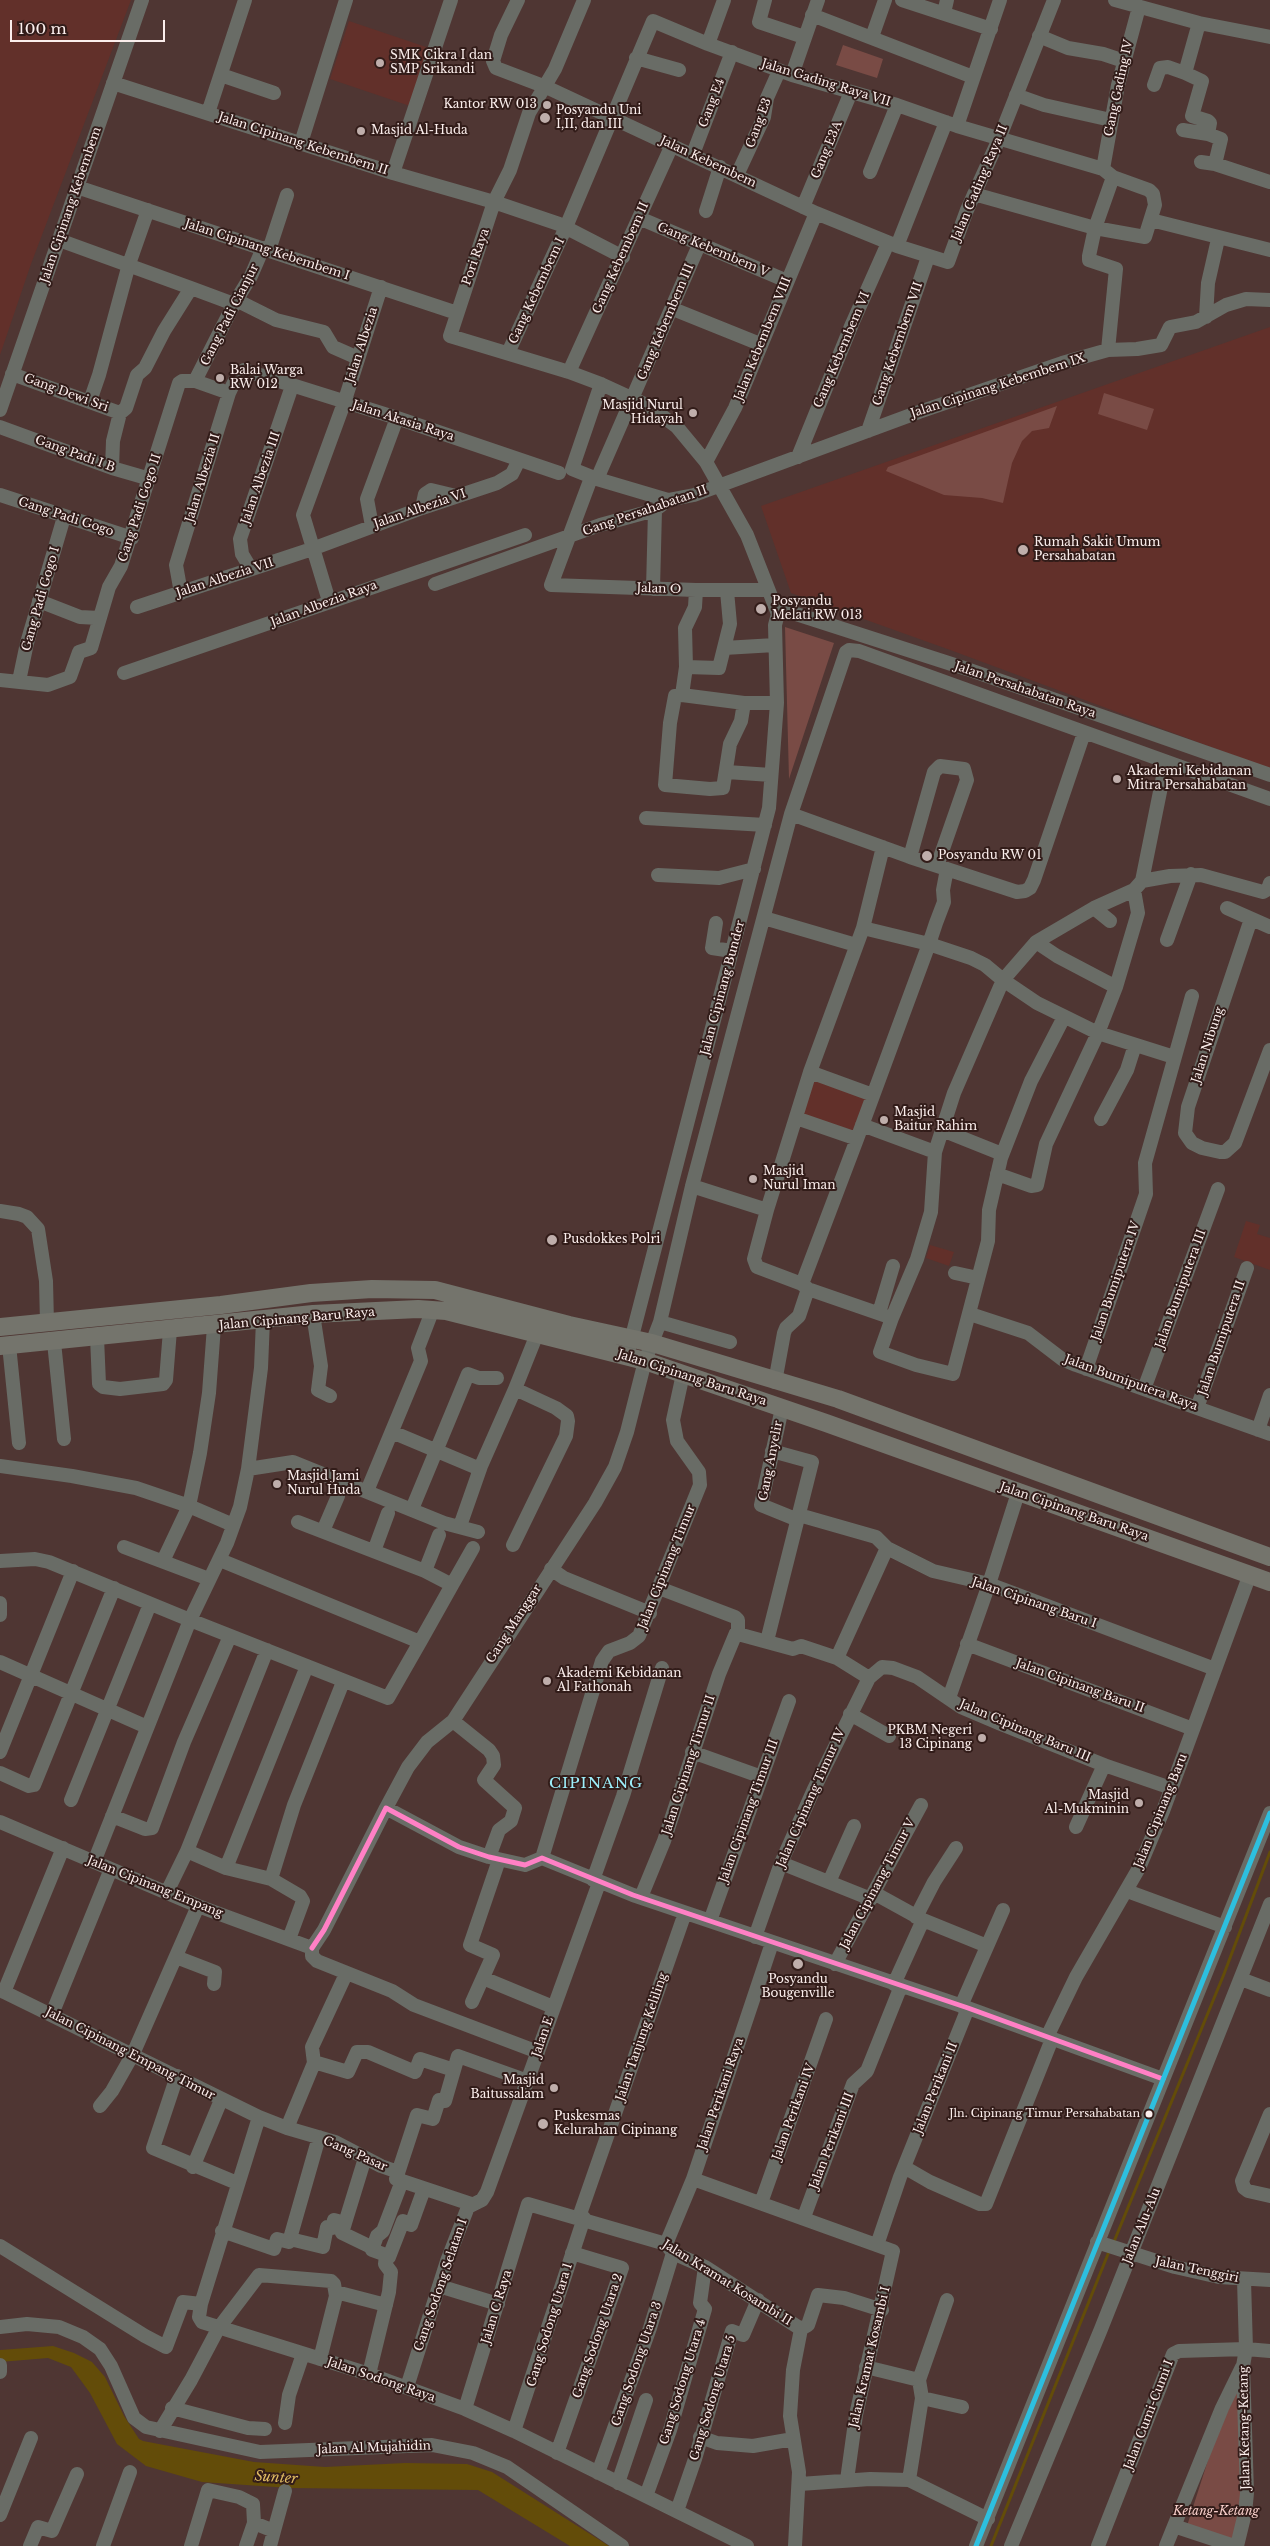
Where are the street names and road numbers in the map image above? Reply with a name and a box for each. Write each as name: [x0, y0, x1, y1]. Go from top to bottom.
street label: Gang Gading IV: [1102, 38, 1136, 138]
street label: Jalan Gading Raya VII: [760, 56, 892, 110]
street label: Gang E4: [696, 76, 728, 130]
street label: Gang E3: [743, 96, 775, 150]
street label: Jalan Cipinang Kebembem II: [216, 110, 390, 178]
street label: Gang E3A: [808, 119, 846, 181]
street label: Jalan Gading Raya II: [949, 123, 1011, 243]
street label: Jalan Cipinang Kebembem: [37, 125, 105, 285]
street label: Jalan Kebembem: [658, 133, 758, 191]
street label: Gang Kebembem II: [590, 200, 652, 316]
street label: Jalan Cipinang Kebembem I: [183, 216, 351, 284]
street label: Gang Kebembem V: [655, 220, 771, 280]
street label: Pori Raya: [460, 227, 492, 287]
street label: Gang Kebembem I: [506, 236, 568, 346]
street label: Gang Kebembem III: [635, 261, 697, 383]
street label: Gang Padi Cianjur: [198, 262, 262, 368]
street label: Jalan Kebembem VIII: [732, 275, 794, 403]
street label: Gang Kebembem VII: [870, 280, 926, 408]
street label: Gang Kebembem VI: [811, 290, 873, 410]
street label: Jalan Albezia: [343, 305, 381, 385]
street label: Jalan Cipinang Kebembem IX: [909, 351, 1087, 421]
street label: Gang Dewi Sri: [22, 371, 110, 415]
street label: Jalan Akasia Raya: [350, 398, 456, 444]
street label: Jalan Albezia III: [238, 430, 284, 526]
street label: Jalan Albezia II: [183, 432, 223, 524]
street label: Gang Padi I B: [33, 433, 117, 475]
street label: Gang Padi Gogo II: [116, 452, 164, 564]
street label: Gang Persahabatan II: [581, 483, 709, 539]
street label: Jalan Albezia VI: [372, 487, 468, 531]
street label: Gang Padi Gogo: [16, 495, 116, 539]
street label: Gang Padi Gogo I: [19, 545, 63, 653]
street label: Jalan Albezia VII: [175, 555, 275, 601]
street label: Jalan Albezia Raya: [269, 578, 379, 630]
street label: Jalan O: [636, 581, 682, 597]
street label: Jalan Persahabatan Raya: [953, 659, 1097, 721]
street label: Jalan Cipinang Bunder: [698, 919, 748, 1057]
street label: Jalan Nibung: [1189, 1005, 1227, 1085]
street label: Jalan Bumiputera IV: [1089, 1219, 1143, 1343]
street label: Jalan Bumiputera III: [1153, 1227, 1209, 1351]
street label: Jalan Bumiputera II: [1196, 1279, 1248, 1397]
street label: Jalan Cipinang Baru Raya: [219, 1305, 375, 1333]
street label: Jalan Cipinang Baru Raya: [616, 1347, 768, 1409]
street label: Jalan Bumiputera Raya: [1062, 1352, 1200, 1414]
street label: Gang Anyelir: [756, 1420, 786, 1502]
street label: Jalan Cipinang Baru Raya: [998, 1480, 1150, 1544]
street label: Jalan Cipinang Timur: [635, 1503, 699, 1631]
street label: Jalan Cipinang Baru I: [970, 1575, 1098, 1631]
street label: Gang Manggar: [483, 1582, 545, 1666]
street label: Jalan Cipinang Baru II: [1014, 1656, 1146, 1716]
street label: Jalan Cipinang Timur II: [660, 1693, 718, 1837]
street label: Jalan Cipinang Baru III: [957, 1697, 1093, 1765]
street label: Jalan Cipinang Timur IV: [774, 1726, 848, 1870]
street label: Jalan Cipinang Timur III: [716, 1737, 782, 1885]
street label: Jalan Cipinang Baru: [1131, 1751, 1191, 1871]
street label: Jalan Cipinang Timur V: [837, 1816, 919, 1952]
street label: Jalan Cipinang Empang: [85, 1853, 225, 1921]
street label: Jalan Tanjung Keliling: [613, 1971, 671, 2103]
street label: Jalan Cipinang Empang Timur: [43, 2005, 217, 2103]
street label: Jalan E: [529, 2015, 557, 2059]
street label: Jalan Perikani Raya: [695, 2036, 747, 2152]
street label: Jalan Perikani II: [911, 2040, 961, 2136]
street label: Jalan Perikani IV: [770, 2062, 818, 2162]
street label: Jalan Perikani III: [807, 2091, 857, 2191]
street label: Gang Pasar: [321, 2133, 389, 2175]
street label: Jalan Alu-Alu: [1120, 2186, 1164, 2266]
street label: Gang Sodong Selatan I: [411, 2217, 471, 2353]
street label: Jalan Kramat Kosambi II: [660, 2237, 794, 2329]
street label: Jalan Tenggiri: [1154, 2254, 1240, 2286]
street label: Gang Sodong Utara 1: [524, 2261, 576, 2389]
street label: Jalan C Raya: [479, 2268, 515, 2346]
street label: Gang Sodong Utara 2: [570, 2272, 626, 2400]
street label: Jalan Kramat Kosambi I: [847, 2285, 893, 2429]
street label: Gang Sodong Utara 3: [609, 2300, 665, 2428]
street label: Gang Sodong Utara 4: [657, 2318, 709, 2446]
street label: Gang Sodong Utara 5: [687, 2334, 739, 2462]
street label: Jalan Sodong Raya: [325, 2355, 437, 2405]
street label: Jalan Cumi-Cumi I: [1121, 2358, 1177, 2472]
street label: Jalan Ketang-Ketang: [1237, 2366, 1253, 2490]
street label: Jalan Al Mujahidin: [317, 2439, 431, 2457]

